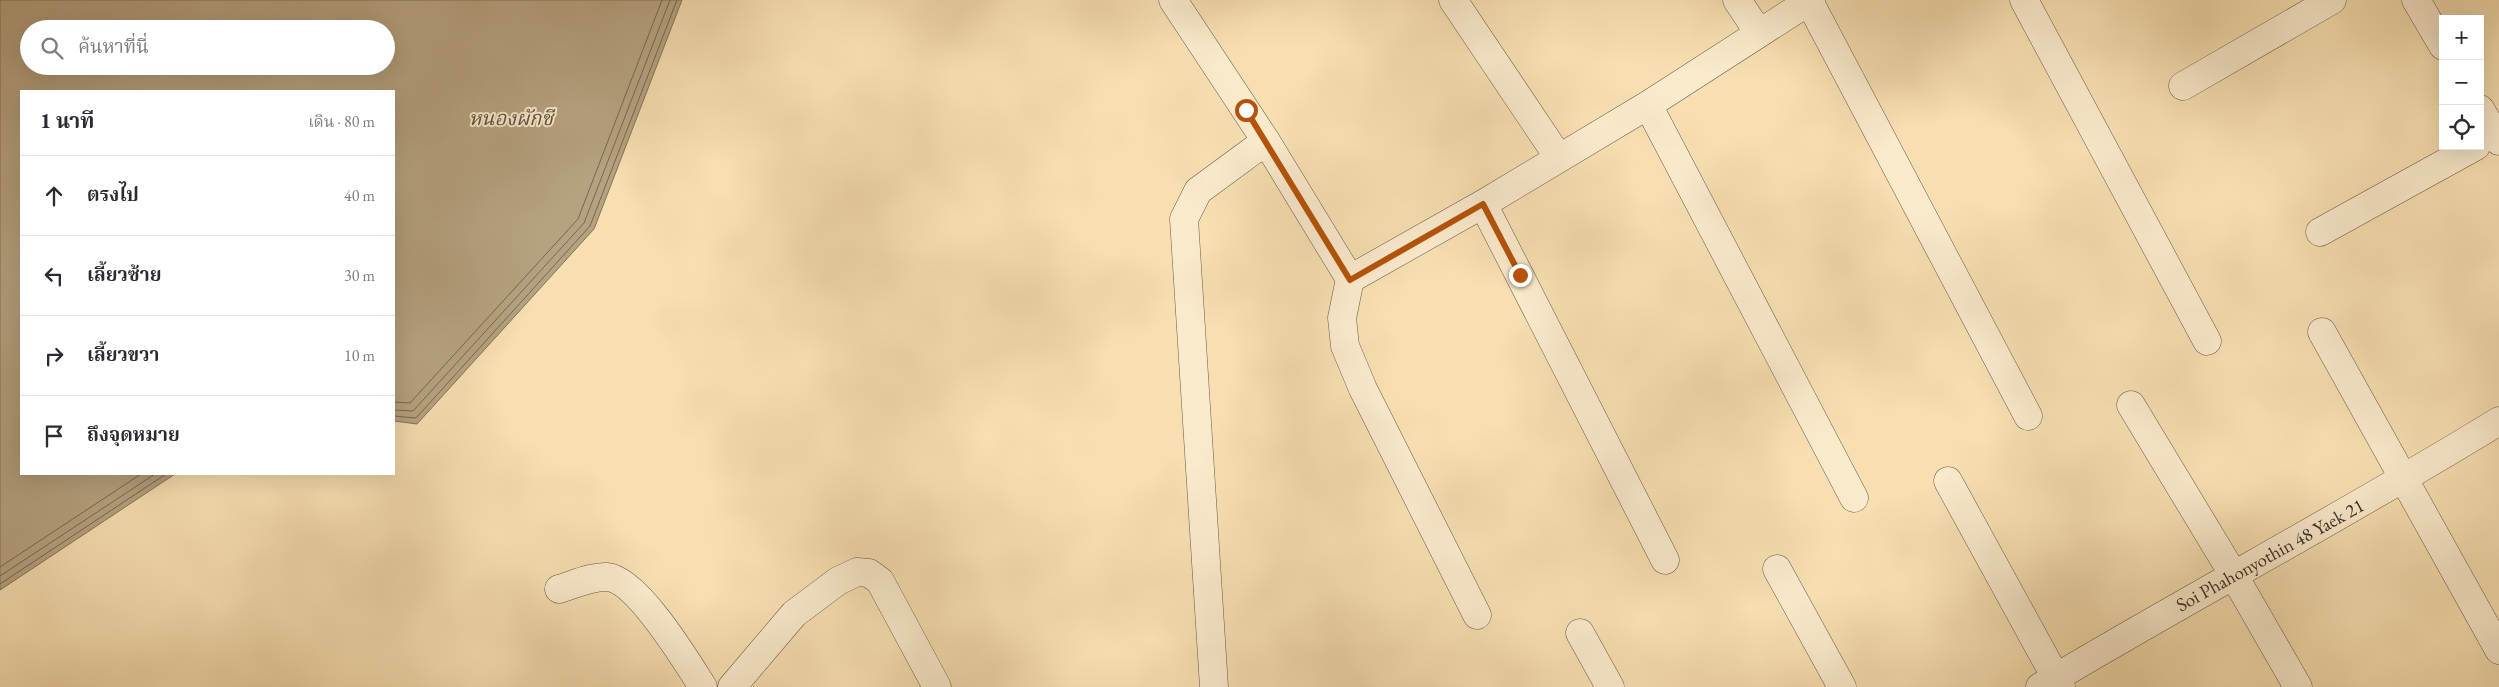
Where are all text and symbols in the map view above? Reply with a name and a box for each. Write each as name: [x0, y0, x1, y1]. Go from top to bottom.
map controls: [2439, 15, 2484, 150]
button: +: [2439, 15, 2484, 60]
search box: [20, 20, 395, 75]
icon: search: [38, 34, 66, 62]
text: ค้นหาที่นี่: [78, 34, 149, 59]
button: −: [2439, 60, 2484, 105]
route start: [1235, 99, 1258, 122]
water label: หนองผักชี: [469, 105, 556, 131]
button: locate: [2439, 105, 2484, 150]
text: 1 นาที: [40, 107, 94, 134]
text: เดิน · 80 m: [308, 111, 375, 132]
icon: ahead: [40, 182, 68, 210]
text: ตรงไป: [87, 182, 139, 207]
text: 40 m: [344, 185, 375, 206]
icon: left: [40, 262, 68, 290]
text: เลี้ยวซ้าย: [87, 262, 161, 287]
route end: [1509, 264, 1532, 287]
text: 30 m: [344, 265, 375, 286]
icon: right: [40, 342, 68, 370]
text: เลี้ยวขวา: [87, 342, 159, 367]
text: 10 m: [344, 345, 375, 366]
icon: arrive: [40, 422, 68, 450]
text: ถึงจุดหมาย: [87, 422, 180, 447]
street label: Soi Phahonyothin 48 Yaek 21: [2171, 493, 2369, 617]

